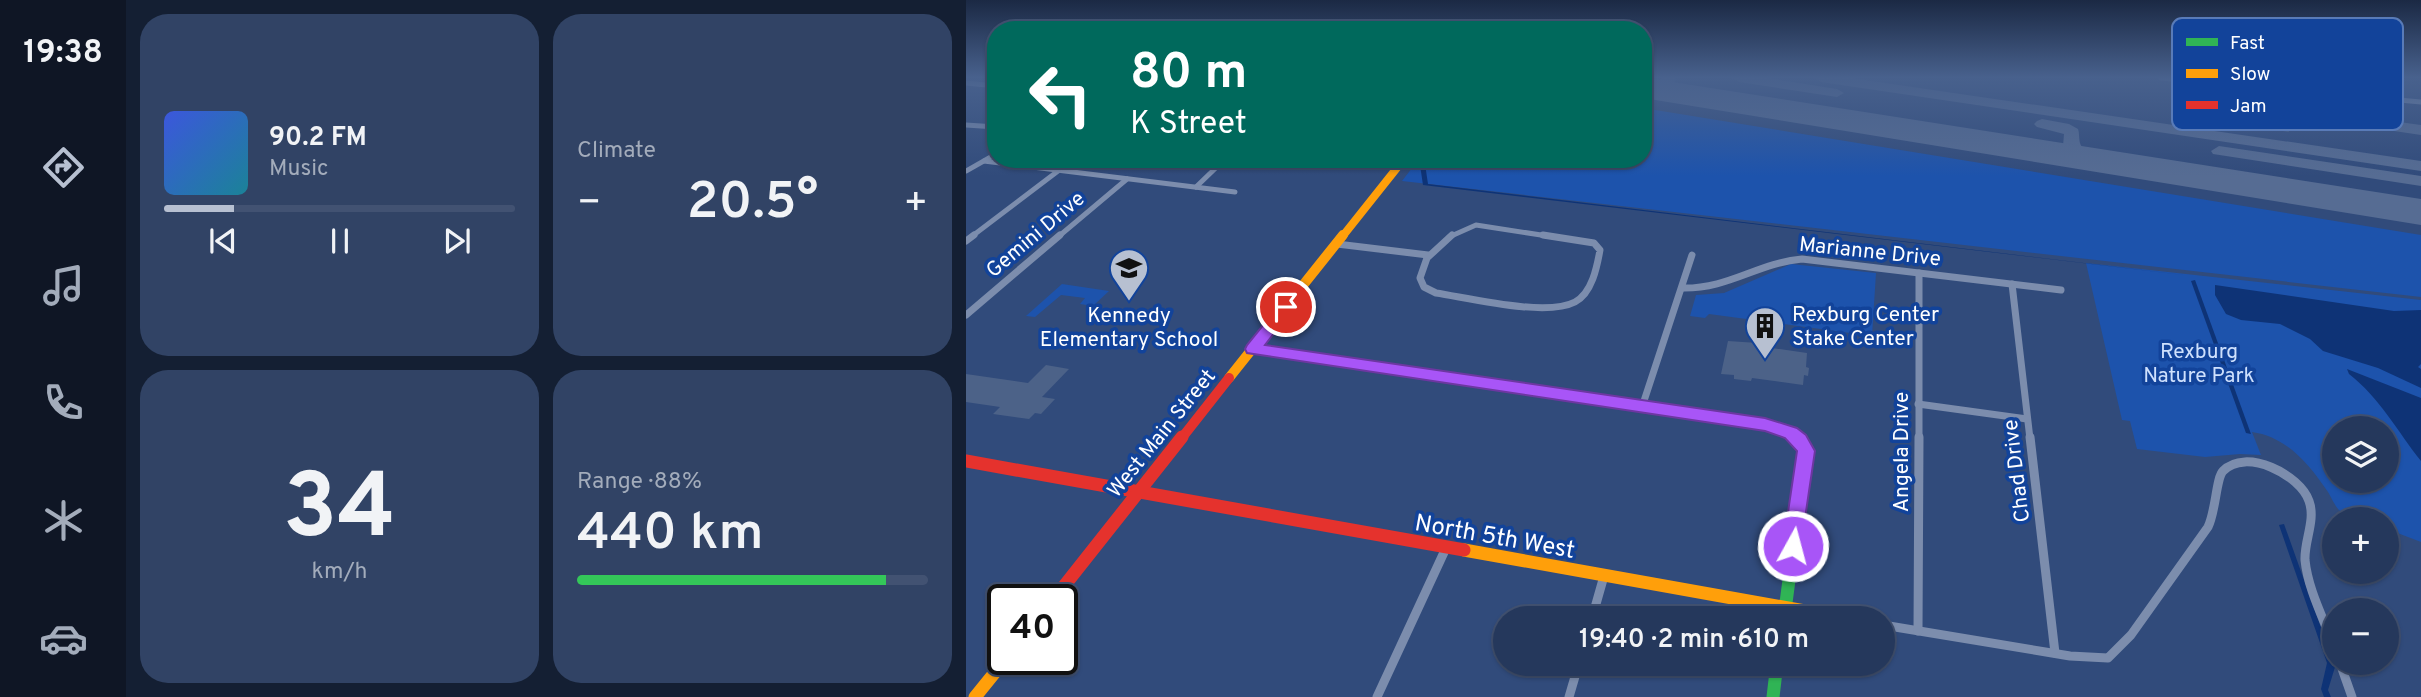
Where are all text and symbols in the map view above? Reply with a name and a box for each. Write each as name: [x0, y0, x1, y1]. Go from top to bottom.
legend: [2172, 18, 2403, 130]
text: Fast: [2230, 32, 2265, 56]
text: 19:38: [23, 34, 103, 74]
text: 80 m: [1130, 44, 1247, 106]
icon: left: [1015, 49, 1106, 140]
text: Slow: [2230, 63, 2270, 87]
text: Jam: [2230, 95, 2267, 119]
text: K Street: [1130, 105, 1247, 145]
text: 90.2 FM: [269, 122, 367, 155]
text: Climate: [577, 137, 656, 166]
icon: directions: [39, 143, 88, 192]
text: Music: [269, 155, 329, 184]
text: 20.5°: [687, 171, 818, 237]
text: −: [577, 180, 602, 229]
text: +: [903, 180, 928, 229]
street label: Gemini Drive: [981, 186, 1091, 284]
icon: previous: [204, 222, 242, 260]
icon: pause: [321, 222, 359, 260]
icon: next: [438, 222, 476, 260]
street label: Marianne Drive: [1798, 232, 1942, 273]
school or university icon: Kennedy Elementary School: [1108, 247, 1150, 302]
icon: music: [39, 261, 88, 310]
pin: [1256, 277, 1316, 337]
icon: arrive: [1267, 288, 1305, 326]
place label: Rexburg Center Stake Center: [1792, 302, 1939, 353]
place label: Kennedy Elementary School: [1040, 303, 1218, 354]
building icon: Rexburg Center Stake Center: [1744, 305, 1786, 360]
park label: Rexburg Nature Park: [2143, 339, 2255, 390]
street label: West Main Street: [1102, 364, 1222, 504]
icon: phone: [39, 378, 88, 427]
street label: Angela Drive: [1889, 392, 1916, 512]
map controls: [2322, 416, 2399, 675]
button: layers: [2322, 416, 2399, 493]
street label: Chad Drive: [1998, 418, 2037, 524]
text: 34: [283, 455, 396, 570]
text: Range · 88%: [577, 468, 702, 497]
icon: climate: [39, 496, 88, 545]
text: 440 km: [577, 502, 764, 568]
button: +: [2322, 507, 2399, 584]
street label: North 5th West: [1412, 509, 1577, 567]
position arrow: [1756, 509, 1830, 583]
text: km/h: [312, 558, 367, 587]
speed limit sign: 40: [987, 584, 1078, 675]
button: −: [2322, 598, 2399, 675]
icon: car: [39, 614, 88, 663]
text: 19:40 · 2 min · 610 m: [1579, 624, 1809, 657]

